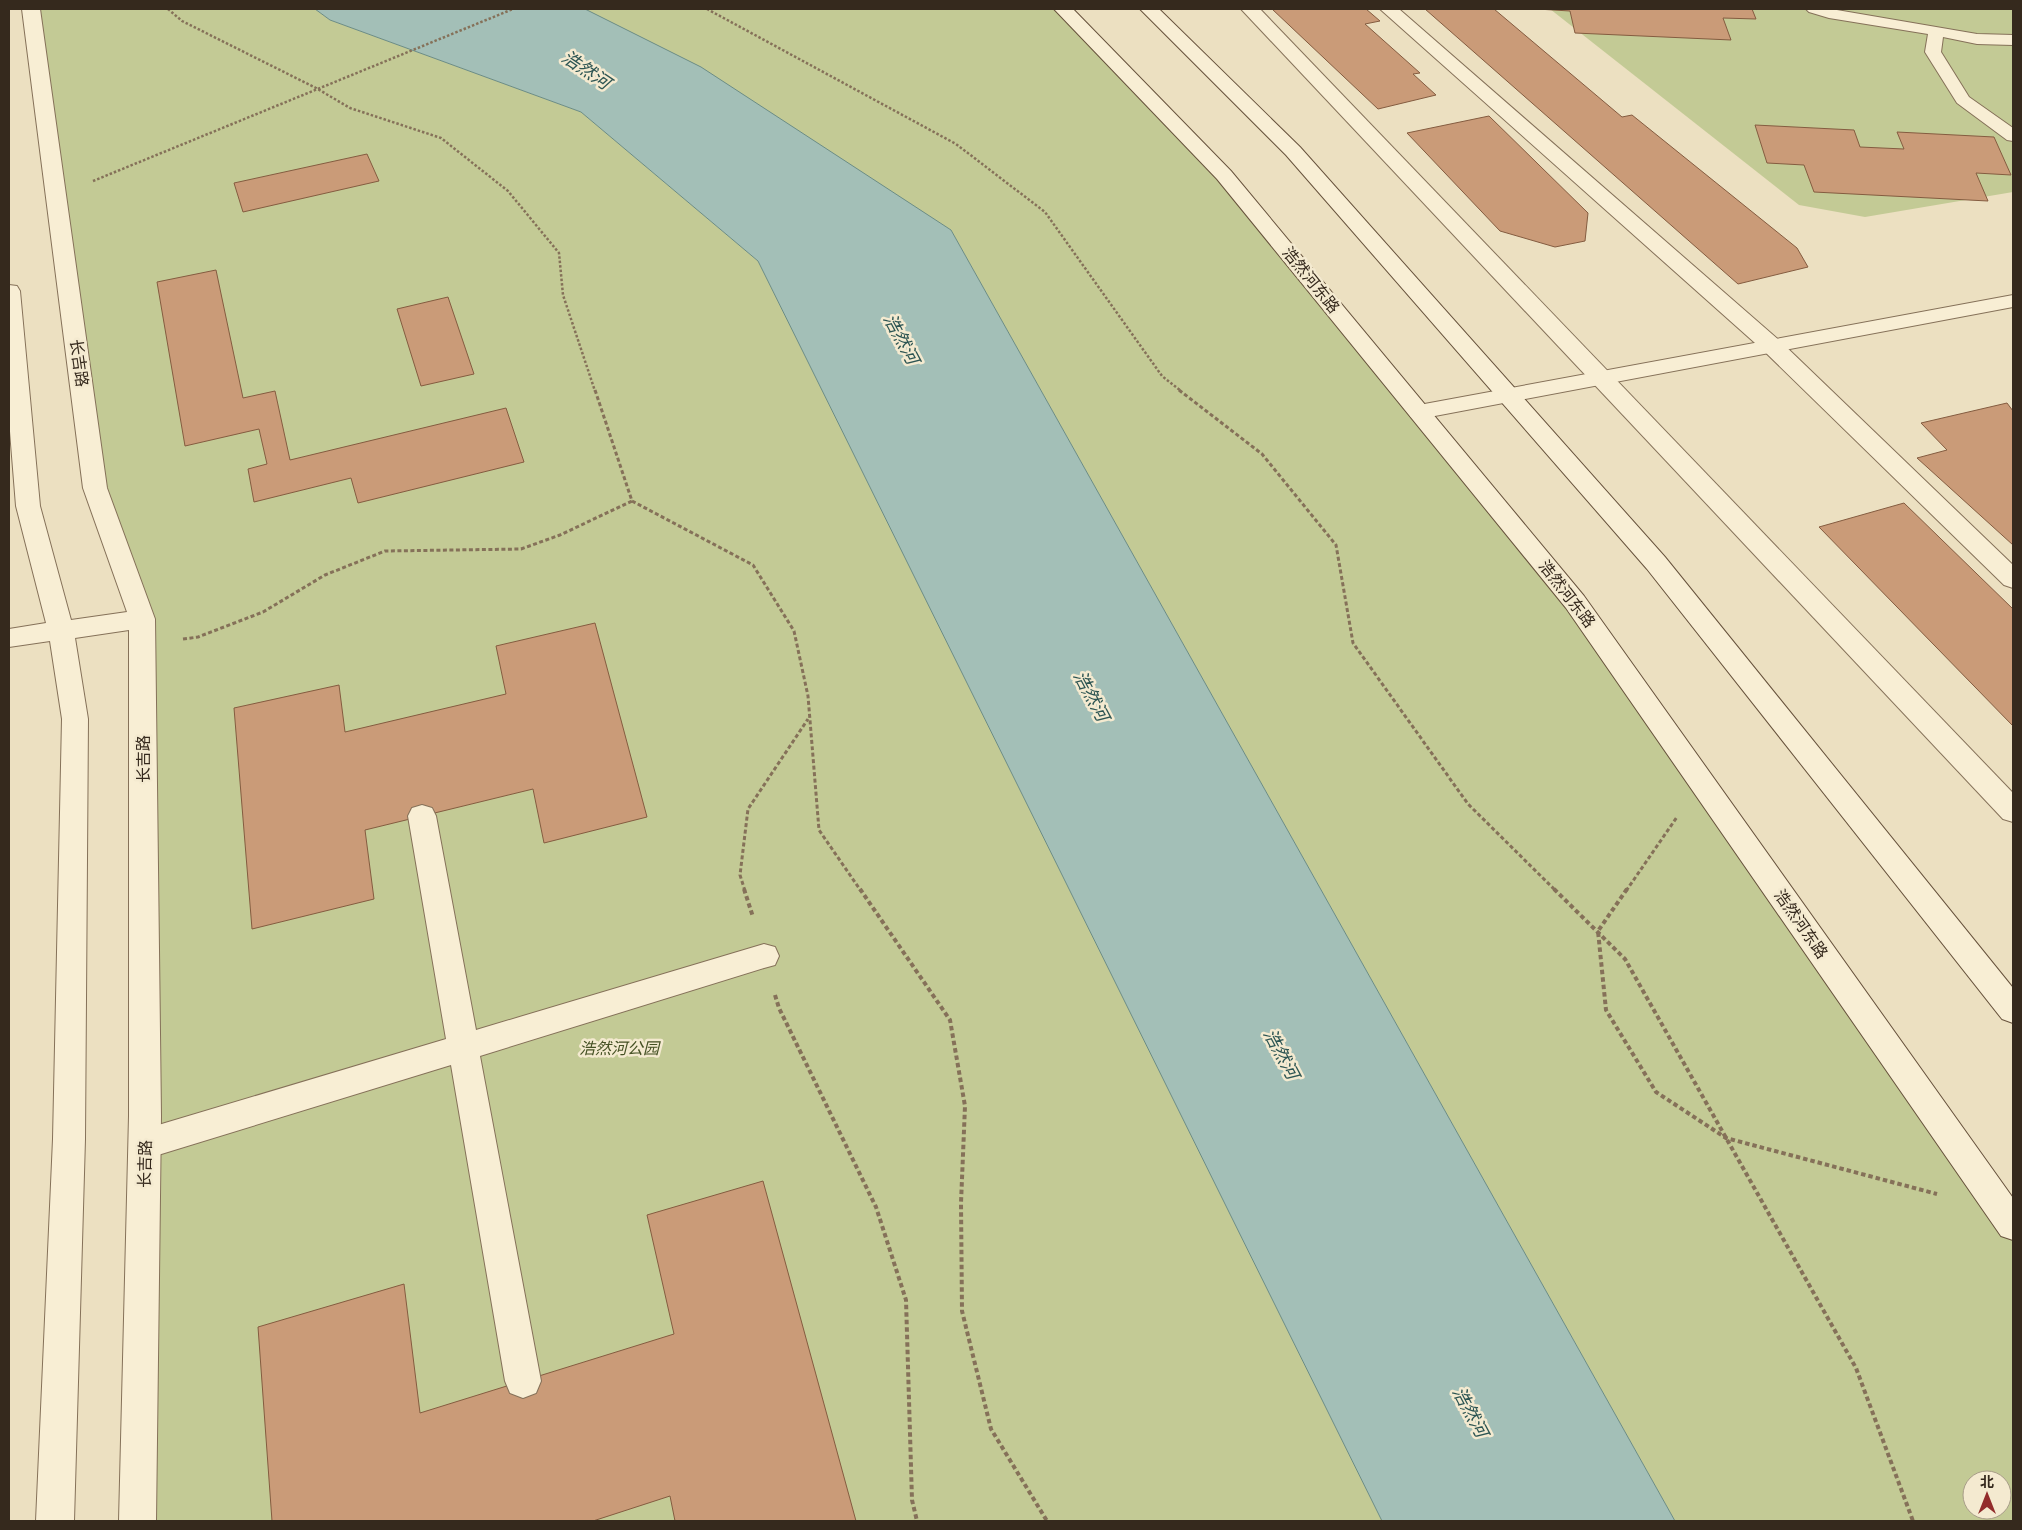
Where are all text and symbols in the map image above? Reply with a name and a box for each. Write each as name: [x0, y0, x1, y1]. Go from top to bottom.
water label: 浩然河: [558, 47, 616, 95]
street label: 浩然河东路: [1279, 244, 1343, 316]
water label: 浩然河: [879, 310, 924, 370]
street label: 长吉路: [67, 338, 91, 388]
street label: 浩然河东路: [1536, 557, 1598, 631]
water label: 浩然河: [1069, 667, 1114, 727]
street label: 长吉路: [135, 735, 152, 783]
street label: 浩然河东路: [1771, 886, 1831, 962]
water label: 浩然河: [1259, 1025, 1304, 1085]
park label: 浩然河公园: [579, 1040, 661, 1057]
street label: 长吉路: [136, 1140, 154, 1188]
water label: 浩然河: [1448, 1383, 1493, 1443]
north arrow: [1962, 1470, 2012, 1520]
text: 北: [1980, 1474, 1994, 1490]

